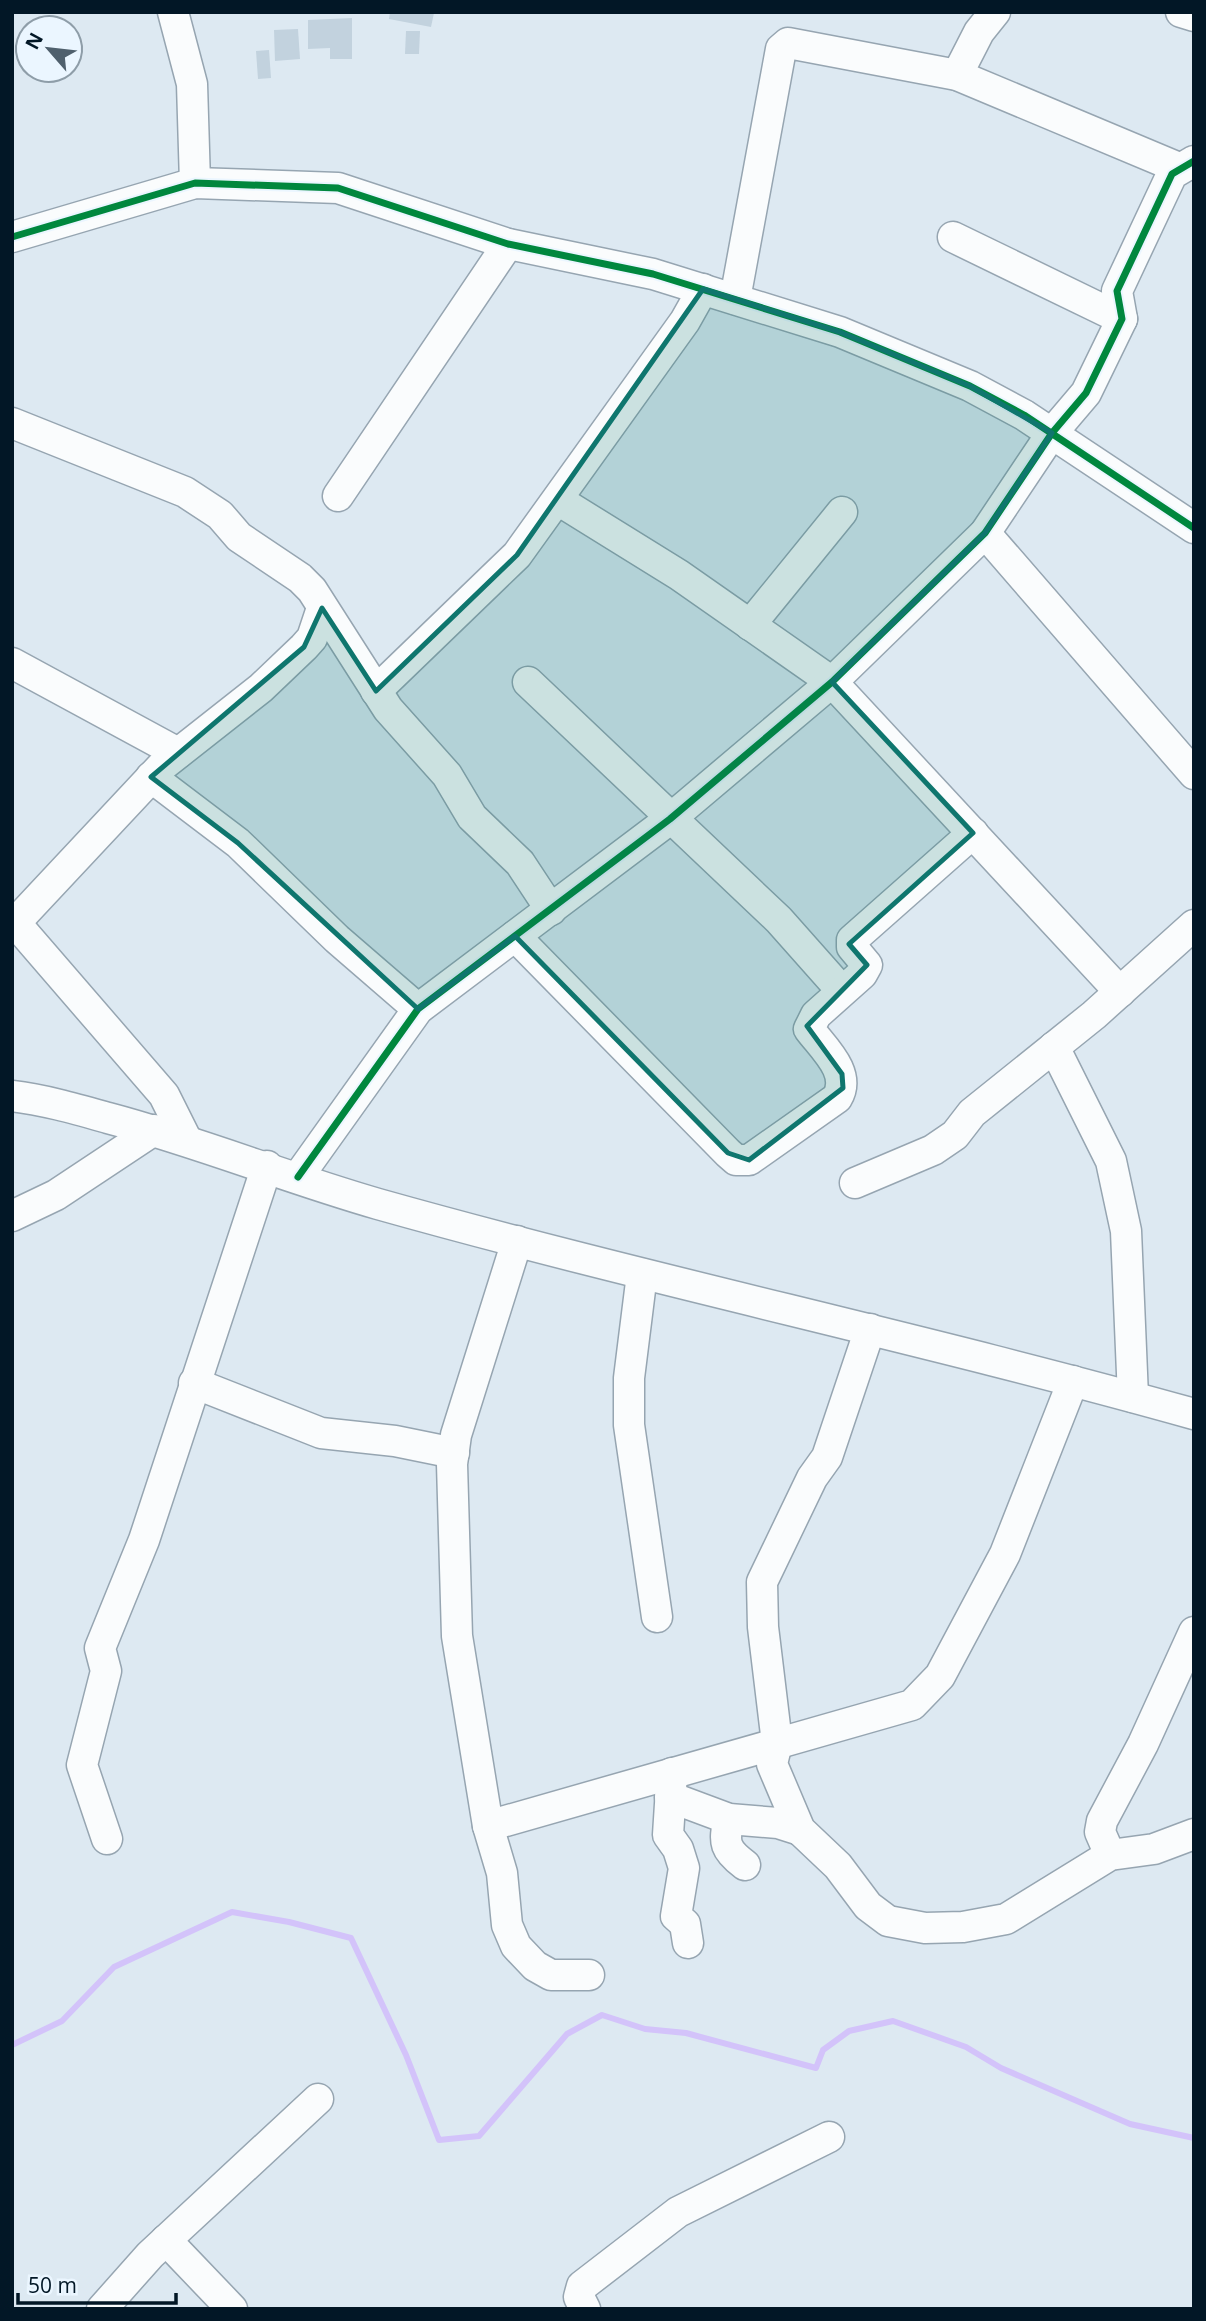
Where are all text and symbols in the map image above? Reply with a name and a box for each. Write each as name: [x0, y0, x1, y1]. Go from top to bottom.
north arrow: [14, 14, 84, 84]
text: N: [19, 28, 49, 54]
scale bar: [18, 2262, 175, 2306]
text: 50 m: [28, 2271, 77, 2299]

